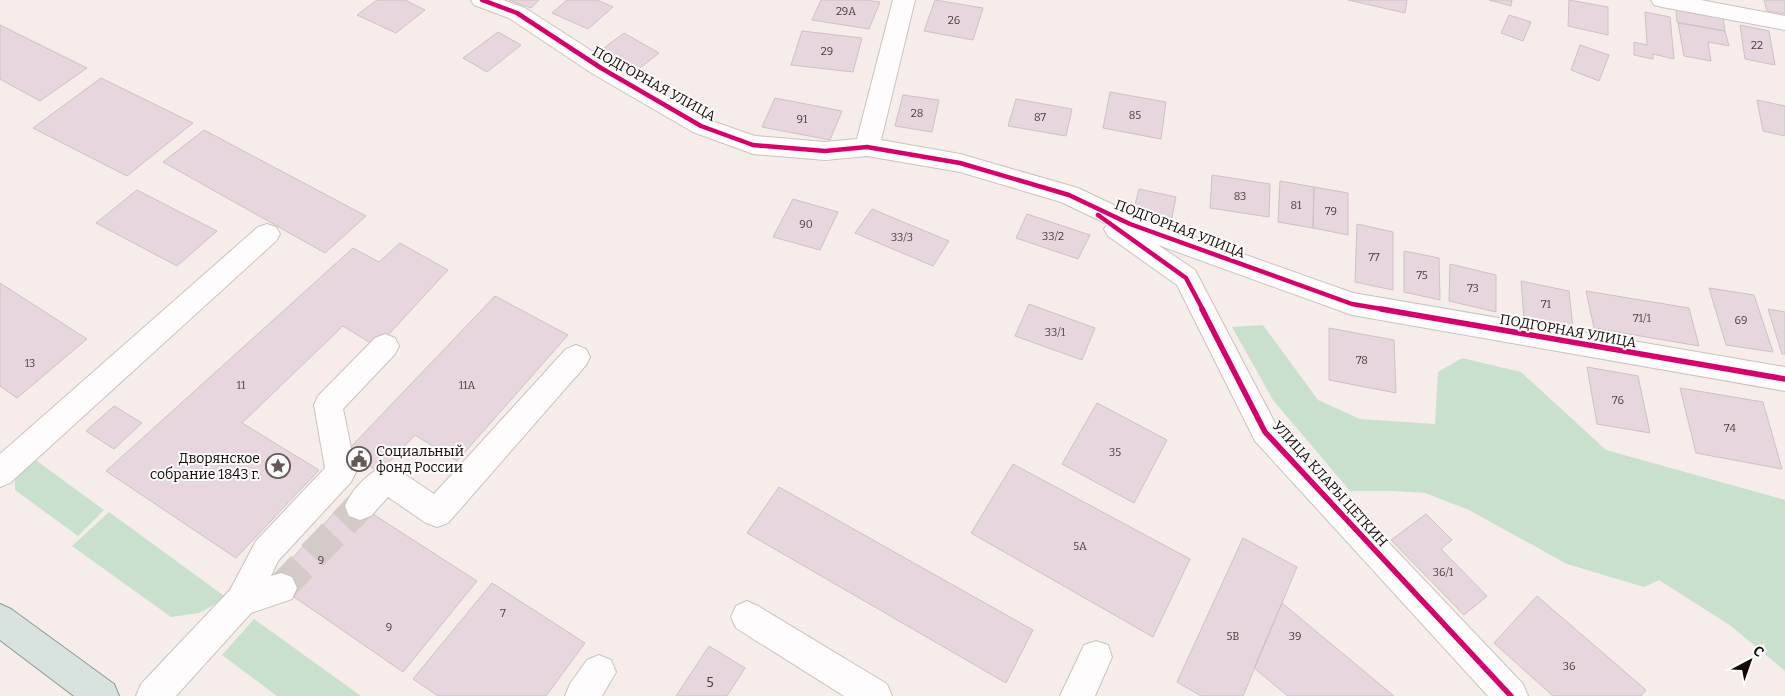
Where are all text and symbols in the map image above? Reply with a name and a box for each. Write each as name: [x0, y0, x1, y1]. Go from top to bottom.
house number: 29А: [836, 5, 856, 18]
house number: 26: [948, 14, 960, 27]
house number: 22: [1751, 39, 1763, 52]
street label: ПОДГОРНАЯ УЛИЦА: [589, 43, 719, 125]
house number: 29: [821, 45, 833, 58]
house number: 28: [911, 107, 923, 120]
house number: 85: [1129, 109, 1141, 122]
house number: 87: [1034, 111, 1047, 124]
house number: 91: [797, 113, 808, 126]
house number: 83: [1234, 190, 1246, 203]
street label: ПОДГОРНАЯ УЛИЦА: [1112, 196, 1248, 262]
house number: 81: [1290, 199, 1302, 212]
house number: 79: [1325, 205, 1337, 218]
house number: 90: [799, 218, 813, 231]
house number: 33/2: [1042, 230, 1064, 243]
house number: 33/3: [891, 231, 913, 244]
house number: 77: [1368, 251, 1380, 264]
house number: 75: [1416, 269, 1428, 282]
house number: 73: [1467, 282, 1479, 295]
house number: 71: [1541, 298, 1552, 311]
street label: ПОДГОРНАЯ УЛИЦА: [1498, 311, 1638, 351]
house number: 71/1: [1633, 312, 1652, 325]
house number: 69: [1735, 314, 1747, 327]
house number: 33/1: [1045, 326, 1066, 339]
house number: 78: [1356, 354, 1368, 367]
house number: 13: [25, 357, 35, 370]
house number: 11: [237, 379, 246, 392]
house number: 11А: [459, 379, 476, 392]
house number: 76: [1612, 394, 1624, 407]
street label: УЛИЦА КЛАРЫ ЦЕТКИН: [1269, 417, 1391, 551]
house number: 74: [1724, 422, 1736, 435]
place label: Социальный фонд России: [376, 443, 464, 476]
public building icon: Социальный фонд России: [346, 446, 372, 472]
house number: 35: [1109, 446, 1121, 459]
place label: Дворянское собрание 1843 г.: [150, 450, 260, 483]
place icon: Дворянское собрание 1843 г.: [265, 453, 291, 479]
house number: 5А: [1073, 540, 1087, 553]
house number: 9: [318, 554, 324, 567]
house number: 36/1: [1433, 566, 1454, 579]
house number: 7: [500, 607, 506, 620]
house number: 9: [386, 621, 392, 634]
house number: 5В: [1227, 630, 1239, 643]
house number: 39: [1289, 630, 1301, 643]
north arrow: [1725, 636, 1775, 686]
text: С: [1749, 642, 1767, 661]
house number: 36: [1563, 660, 1575, 673]
house number: 5: [706, 674, 714, 691]

